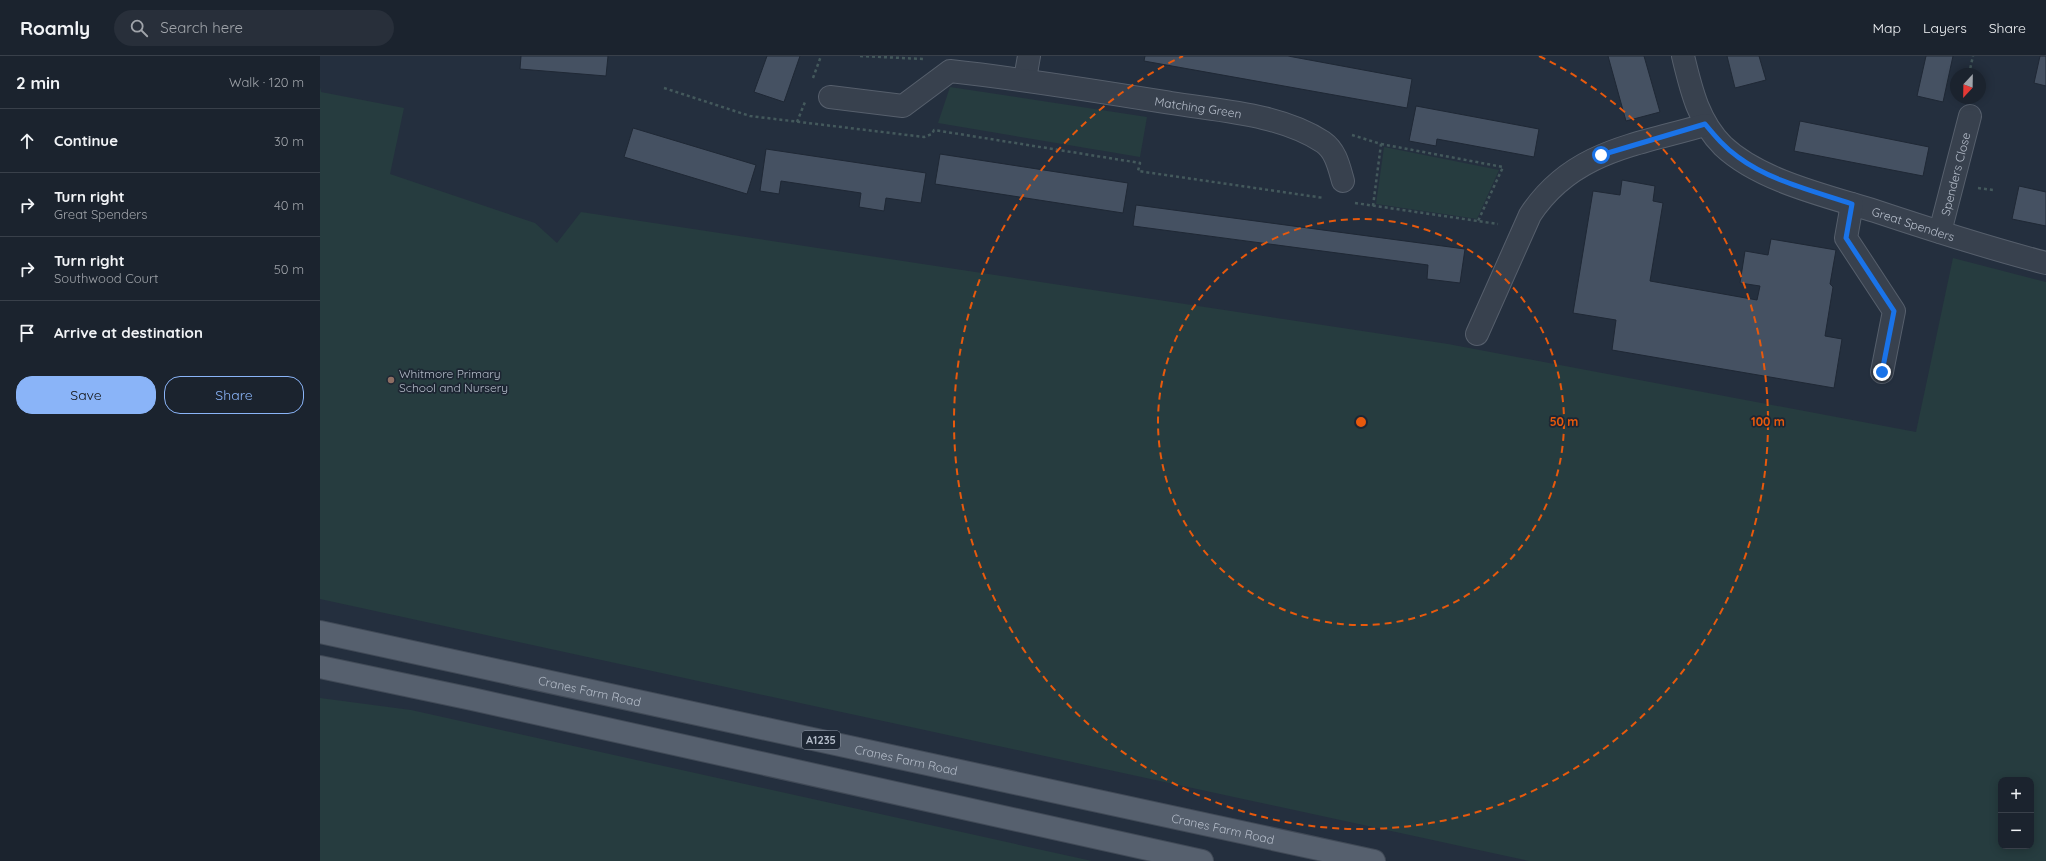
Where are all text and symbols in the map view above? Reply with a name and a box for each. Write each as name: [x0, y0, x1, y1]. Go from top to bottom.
search box: [114, 10, 394, 46]
text: Roamly: [20, 16, 90, 40]
icon: search: [128, 17, 150, 39]
text: Search here: [160, 18, 243, 37]
text: Map: [1872, 19, 1901, 37]
text: Layers: [1923, 19, 1967, 37]
text: Share: [1989, 19, 2026, 37]
north arrow: [1950, 68, 1986, 104]
text: 2 min: [16, 72, 60, 93]
text: Walk · 120 m: [229, 74, 304, 90]
street label: Matching Green: [1154, 93, 1243, 121]
icon: ahead: [16, 130, 38, 152]
street label: Spenders Close: [1937, 130, 1973, 217]
text: Continue: [54, 131, 118, 150]
text: 30 m: [274, 133, 304, 149]
route start: [1592, 146, 1610, 164]
text: Turn right: [54, 187, 125, 206]
icon: right: [16, 194, 38, 216]
text: 40 m: [274, 197, 304, 213]
street label: Great Spenders: [1870, 203, 1957, 244]
text: Great Spenders: [54, 206, 147, 222]
text: Turn right: [54, 251, 125, 270]
icon: right: [16, 258, 38, 280]
text: 50 m: [274, 261, 304, 277]
text: Southwood Court: [54, 270, 158, 286]
icon: arrive: [16, 322, 38, 344]
text: Arrive at destination: [54, 323, 203, 342]
route end: [1873, 363, 1891, 381]
place label: Whitmore Primary School and Nursery: [399, 366, 508, 395]
marker: Whitmore Primary School and Nursery: [386, 375, 396, 385]
button: Save: [16, 376, 156, 414]
button: Share: [164, 376, 304, 414]
text: 50 m: [1550, 414, 1578, 429]
text: 100 m: [1751, 414, 1785, 429]
centre of rings: [1354, 415, 1368, 429]
street label: Cranes Farm Road: [537, 672, 642, 709]
road number: A1235: [802, 731, 840, 749]
street label: Cranes Farm Road: [854, 741, 959, 778]
map controls: [1998, 777, 2034, 849]
button: +: [1998, 777, 2034, 813]
street label: Cranes Farm Road: [1170, 810, 1276, 847]
button: −: [1998, 813, 2034, 849]

